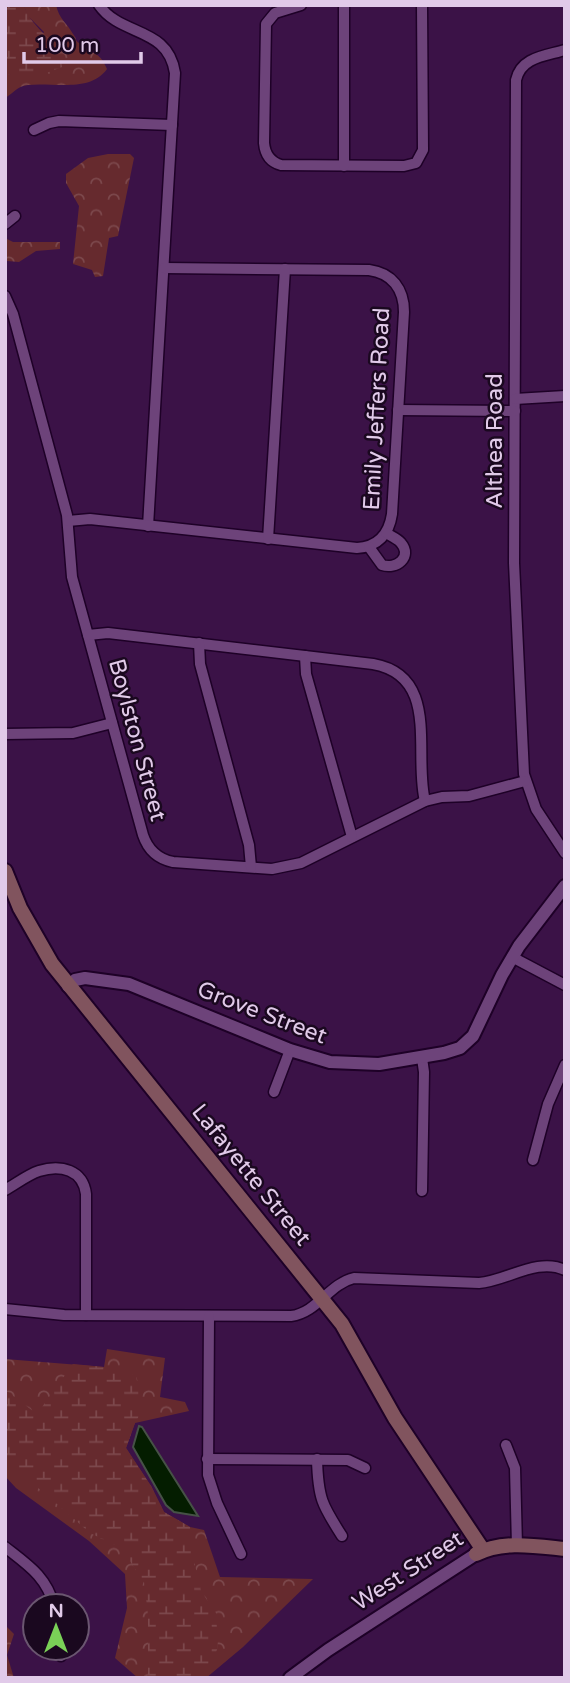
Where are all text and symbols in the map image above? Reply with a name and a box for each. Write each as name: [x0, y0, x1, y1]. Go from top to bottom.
scale bar: [24, 21, 142, 65]
text: 100 m: [35, 33, 99, 58]
street label: Emily Jeffers Road: [358, 307, 396, 511]
street label: Althea Road: [481, 373, 509, 509]
street label: Boylston Street: [102, 656, 172, 824]
street label: Grove Street: [193, 975, 331, 1051]
street label: Lafayette Street: [185, 1098, 317, 1252]
street label: West Street: [347, 1525, 469, 1617]
north arrow: [21, 1592, 91, 1662]
text: N: [48, 1600, 64, 1622]

